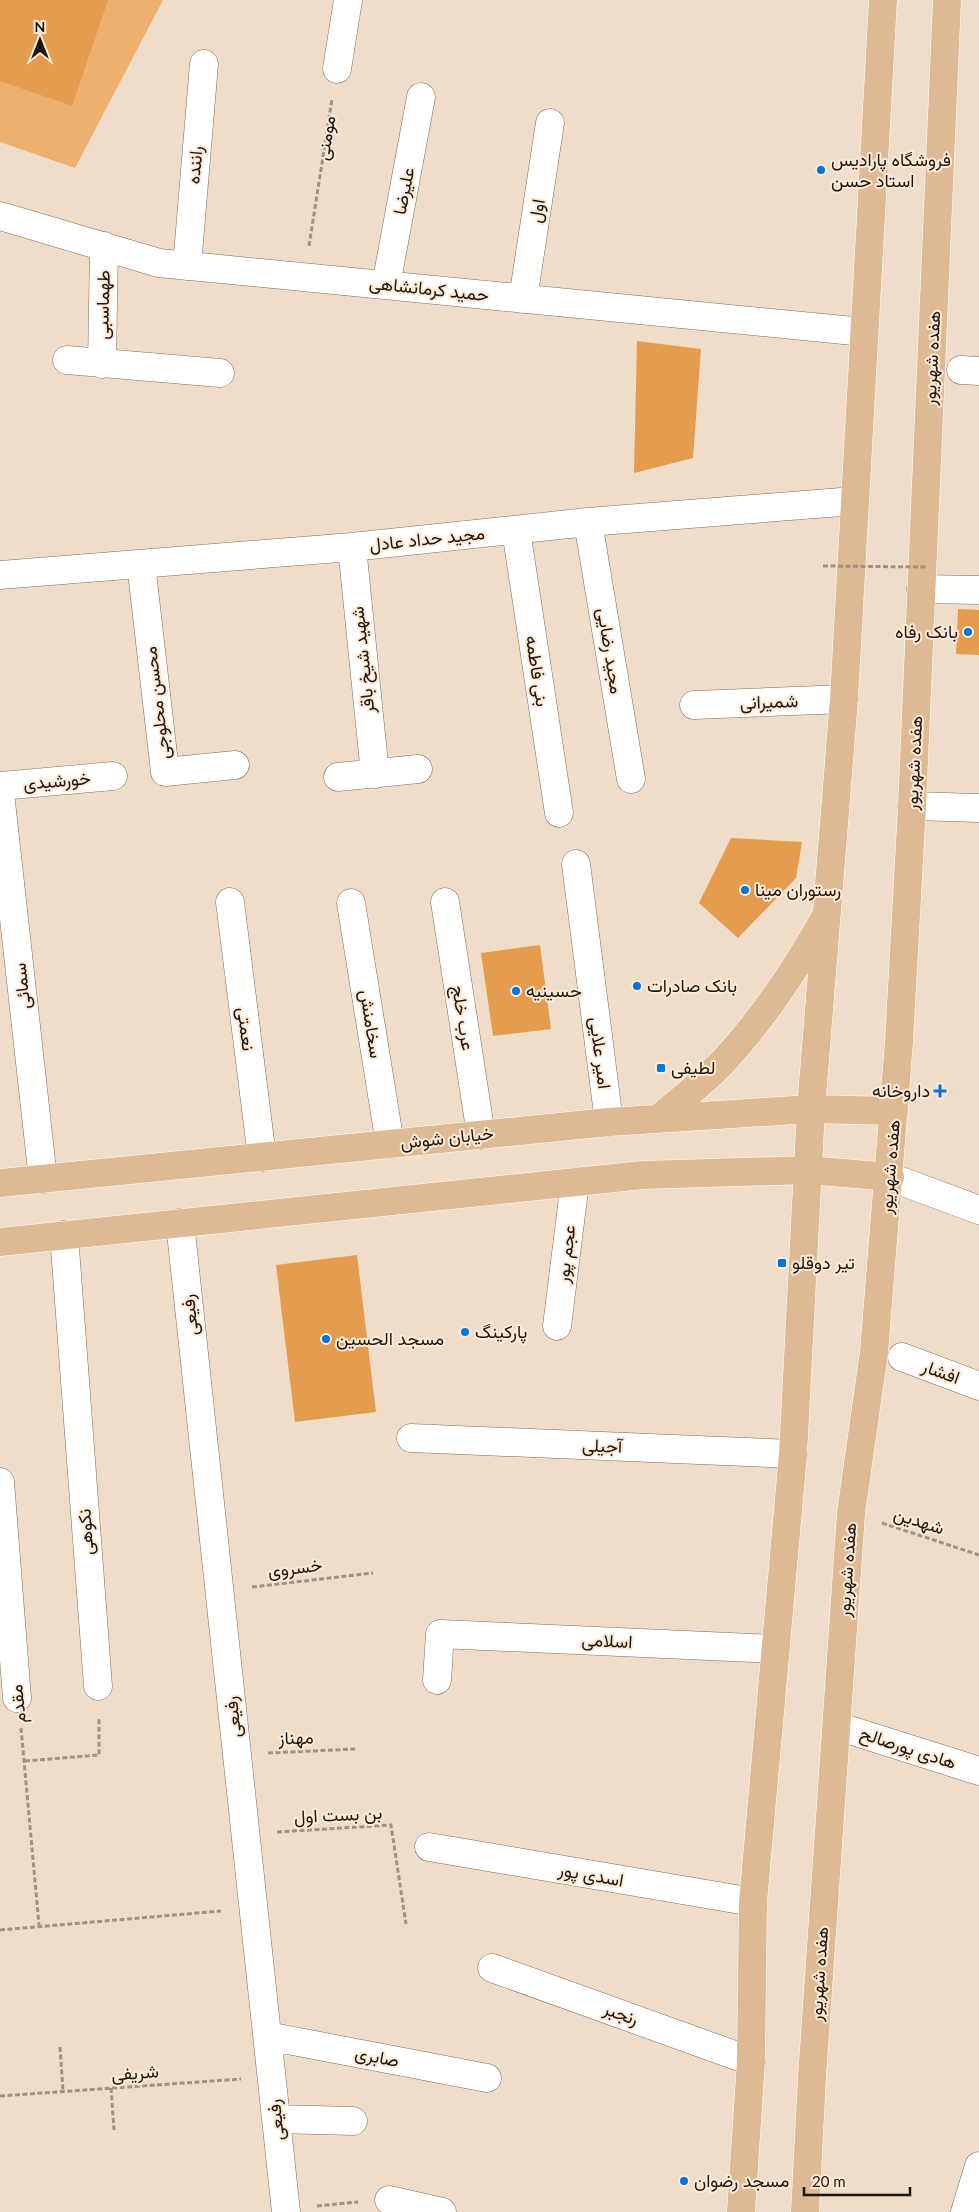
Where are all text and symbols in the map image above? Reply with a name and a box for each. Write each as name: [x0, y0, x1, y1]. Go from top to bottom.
north arrow: [15, 15, 65, 65]
text: N: [35, 18, 45, 35]
street label: مومنی: [311, 114, 340, 162]
street label: راننده: [181, 145, 208, 185]
place label: فروشگاه پارادیس استاد حسن: [831, 148, 951, 192]
marker: فروشگاه پارادیس استاد حسن: [815, 164, 827, 176]
street label: علیرضا: [388, 165, 419, 216]
street label: اول: [523, 197, 550, 224]
street label: طهماسبی: [90, 270, 115, 340]
street label: حمید کرمانشاهی: [368, 271, 490, 306]
street label: هفده شهریور: [917, 310, 945, 407]
street label: مجید حداد عادل: [368, 521, 486, 556]
street label: شهید شیخ باقر: [345, 605, 381, 716]
street label: مجید رضایی: [592, 606, 629, 696]
place label: بانک رفاه: [895, 620, 958, 643]
marker: بانک رفاه: [962, 626, 974, 638]
street label: بنی فاطمه: [521, 634, 554, 708]
street label: محسن محلوجی: [138, 645, 175, 761]
street label: شمیرانی: [739, 689, 799, 714]
street label: هفده شهریور: [899, 715, 927, 812]
street label: خورشیدی: [22, 766, 92, 795]
place label: رستوران مینا: [755, 878, 841, 901]
marker: رستوران مینا: [739, 884, 751, 896]
street label: سمائی: [8, 962, 35, 1010]
place label: بانک صادرات: [647, 974, 737, 997]
place label: حسینیه: [526, 979, 582, 1001]
marker: بانک صادرات: [631, 980, 643, 992]
street label: عرب خلج: [446, 984, 480, 1052]
marker: حسینیه: [510, 985, 522, 997]
street label: سخامنش: [355, 988, 388, 1060]
street label: نعمتی: [232, 1006, 261, 1052]
street label: امیر علایی: [585, 1016, 616, 1090]
place label: لطیفی: [671, 1056, 716, 1079]
marker: لطیفی: [655, 1062, 667, 1074]
place label: داروخانه: [872, 1079, 930, 1102]
marker: داروخانه: [934, 1085, 946, 1097]
street label: هفده شهریور: [874, 1119, 905, 1216]
street label: خیابان شوش: [399, 1121, 495, 1154]
street label: عجم پور: [550, 1224, 581, 1285]
place label: تیر دوقلو: [792, 1251, 855, 1274]
marker: تیر دوقلو: [776, 1257, 788, 1269]
street label: رفیعی: [176, 1293, 203, 1337]
place label: پارکینگ: [475, 1320, 527, 1344]
marker: پارکینگ: [459, 1326, 471, 1338]
place label: مسجد الحسین: [336, 1327, 444, 1350]
marker: مسجد الحسین: [320, 1333, 332, 1345]
street label: افشار: [918, 1354, 963, 1389]
street label: آجیلی: [582, 1433, 624, 1458]
street label: شهدین: [891, 1502, 947, 1539]
street label: نکوهی: [72, 1508, 99, 1556]
street label: هفده شهریور: [832, 1522, 861, 1619]
street label: خسروی: [266, 1553, 323, 1582]
street label: اسلامی: [581, 1628, 633, 1653]
street label: مقدم: [4, 1683, 32, 1725]
street label: رفیعی: [219, 1695, 246, 1739]
street label: هادی پورصالح: [857, 1721, 959, 1775]
street label: مهناز: [277, 1725, 314, 1750]
street label: بن بست اول: [293, 1801, 383, 1828]
street label: اسدی پور: [555, 1857, 626, 1893]
street label: هفده شهریور: [804, 1926, 833, 2023]
street label: رنجبر: [600, 1996, 642, 2030]
street label: صابری: [353, 2041, 401, 2072]
street label: شریفی: [111, 2059, 159, 2086]
street label: رفیعی: [262, 2098, 289, 2142]
scale bar: [804, 2164, 910, 2196]
place label: مسجد رضوان: [694, 2169, 789, 2192]
text: 20 m: [812, 2172, 846, 2190]
marker: مسجد رضوان: [678, 2175, 690, 2187]

